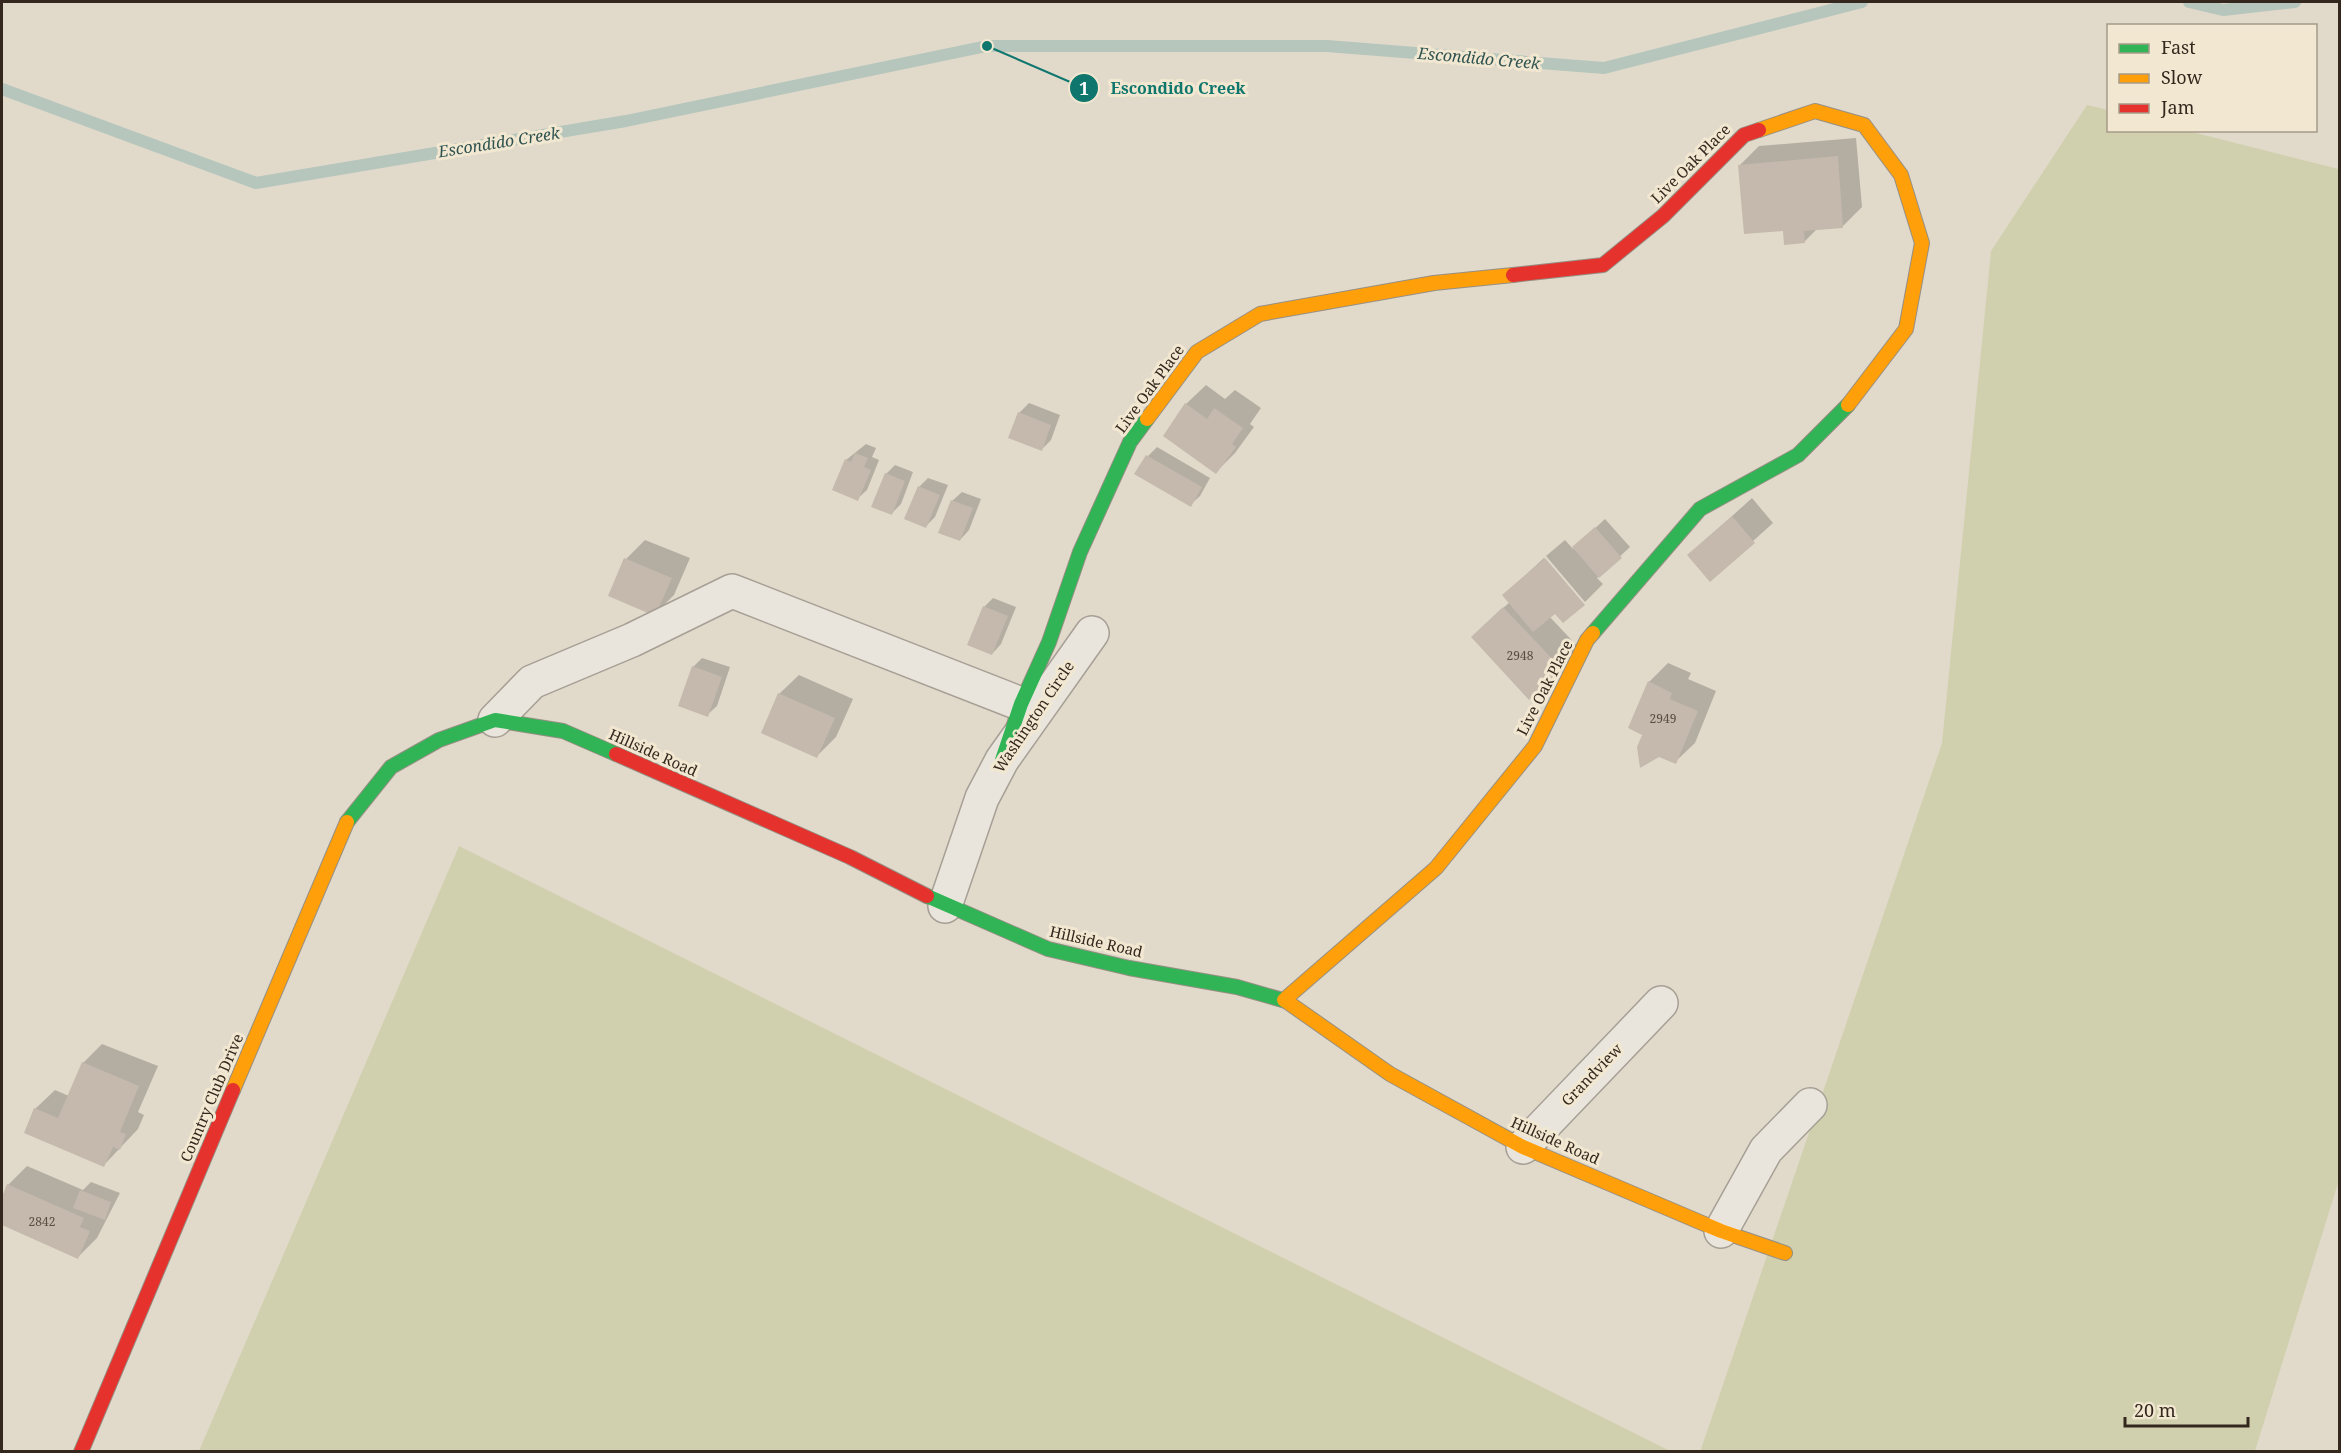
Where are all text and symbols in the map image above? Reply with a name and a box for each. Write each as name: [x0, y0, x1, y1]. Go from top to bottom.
legend: [2107, 24, 2317, 132]
text: Fast: [2161, 35, 2196, 59]
water label: Escondido Creek: [1416, 42, 1542, 74]
text: Slow: [2161, 65, 2203, 89]
callout: Escondido Creek: [1069, 71, 1258, 105]
text: 1: [1079, 76, 1089, 100]
text: Escondido Creek: [1110, 77, 1246, 99]
text: Jam: [2160, 95, 2195, 119]
street label: Live Oak Place: [1646, 119, 1734, 207]
water label: Escondido Creek: [436, 121, 562, 163]
street label: Live Oak Place: [1110, 340, 1188, 437]
street label: Live Oak Place: [1511, 636, 1577, 739]
house number: 2948: [1507, 647, 1534, 664]
street label: Washington Circle: [988, 657, 1078, 776]
house number: 2949: [1650, 710, 1676, 727]
street label: Hillside Road: [606, 724, 701, 781]
street label: Hillside Road: [1048, 921, 1145, 961]
street label: Country Club Drive: [175, 1030, 247, 1165]
street label: Grandview: [1557, 1039, 1626, 1110]
street label: Hillside Road: [1508, 1112, 1603, 1169]
house number: 2842: [29, 1213, 55, 1230]
scale bar: [2125, 1390, 2248, 1428]
text: 20 m: [2134, 1398, 2176, 1422]

